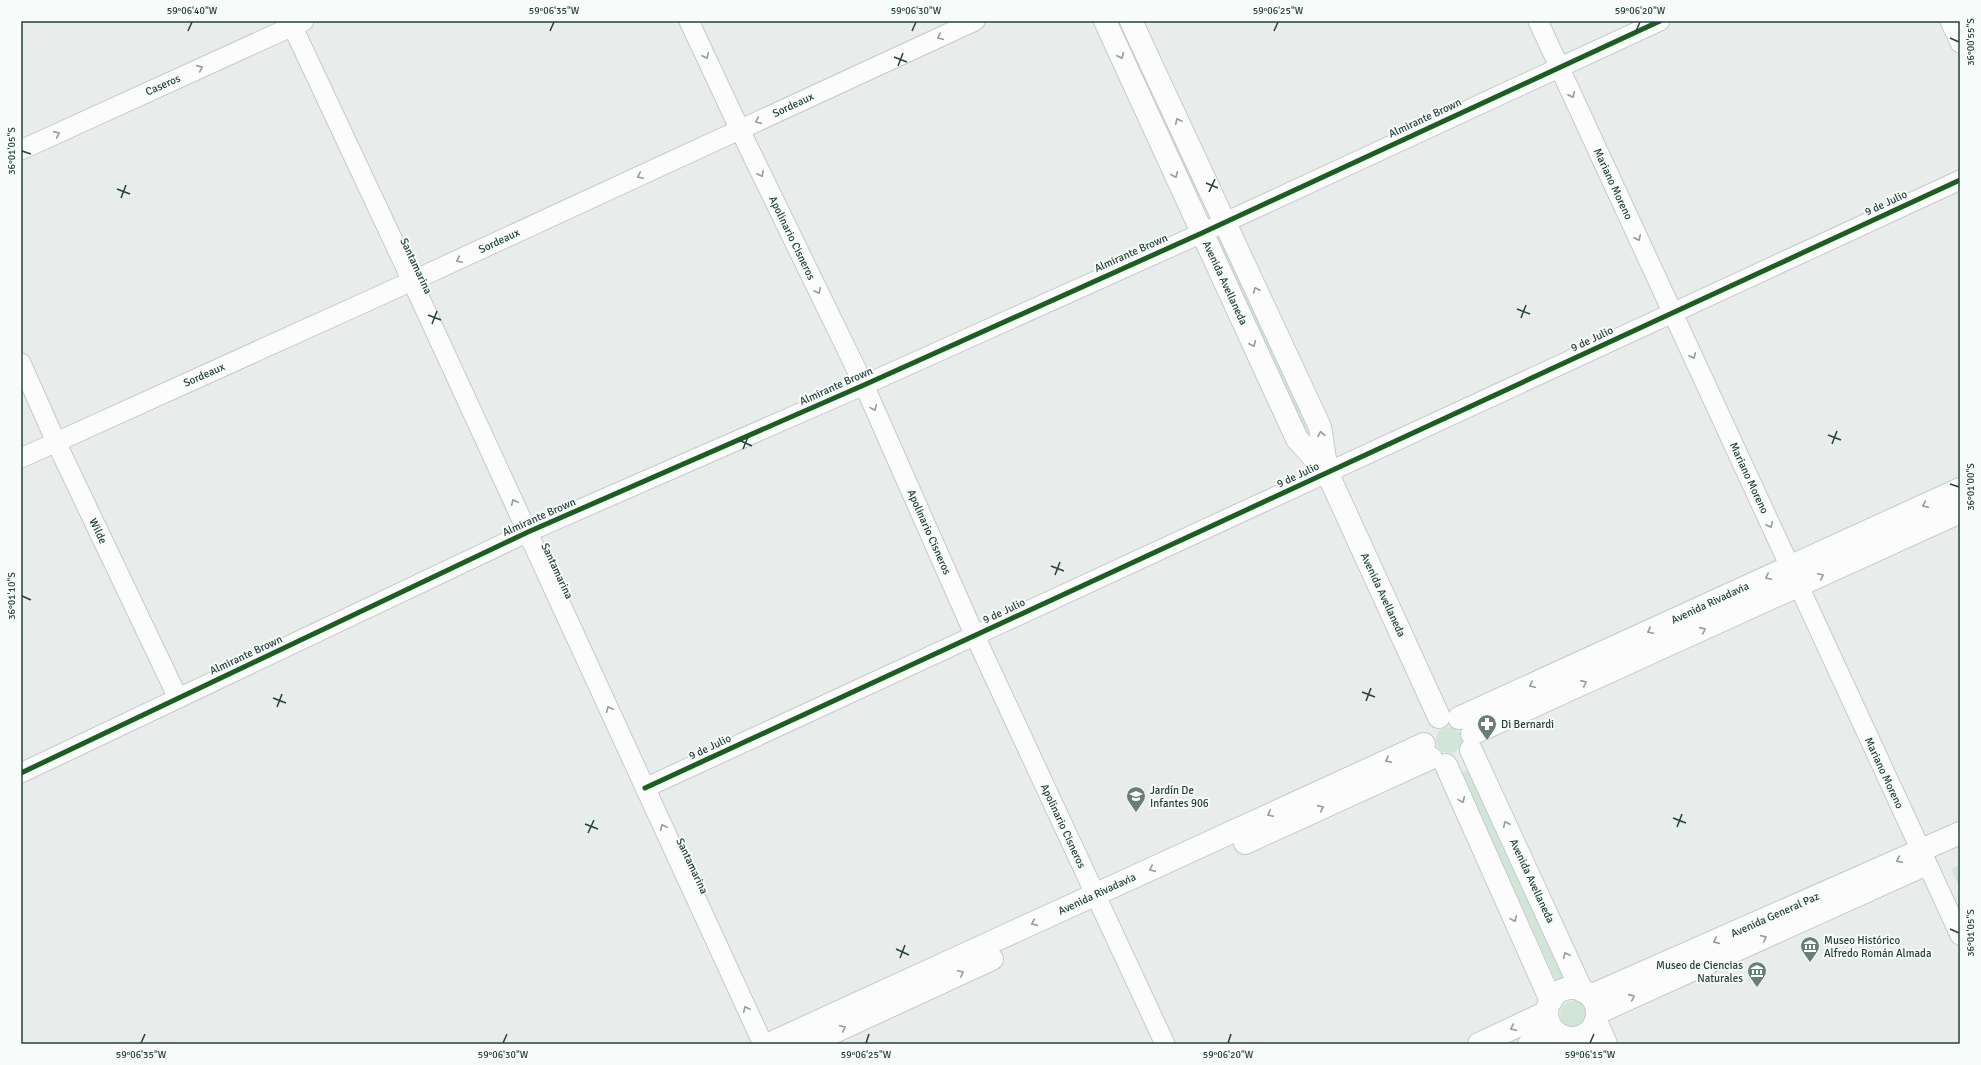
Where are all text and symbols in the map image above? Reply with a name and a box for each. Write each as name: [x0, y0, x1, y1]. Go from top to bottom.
text: 59°06'40"W: [167, 5, 218, 17]
text: 59°06'35"W: [529, 5, 580, 17]
text: 59°06'30"W: [891, 5, 942, 17]
text: 59°06'25"W: [1253, 5, 1304, 17]
text: 59°06'20"W: [1615, 5, 1666, 17]
text: 36°00'55"S: [1965, 18, 1977, 66]
one-way arrow: [936, 32, 944, 40]
one-way arrow: [701, 52, 709, 60]
one-way arrow: [1116, 52, 1124, 60]
one-way arrow: [196, 65, 204, 73]
street label: Caseros: [144, 71, 183, 98]
street label: Sordeaux: [770, 90, 816, 120]
one-way arrow: [1567, 90, 1575, 98]
street label: Almirante Brown: [1387, 95, 1463, 141]
one-way arrow: [755, 116, 762, 124]
one-way arrow: [1175, 118, 1183, 126]
text: 36°01'05"S: [6, 127, 18, 175]
one-way arrow: [53, 130, 60, 138]
street label: Mariano Moreno: [1591, 146, 1635, 222]
one-way arrow: [756, 170, 764, 177]
one-way arrow: [1170, 170, 1178, 178]
one-way arrow: [637, 171, 644, 179]
street label: 9 de Julio: [1863, 187, 1909, 218]
street label: Apolinario Cisneros: [766, 194, 818, 282]
street label: Sordeaux: [476, 226, 522, 256]
street label: Almirante Brown: [1092, 231, 1170, 275]
one-way arrow: [1633, 234, 1641, 241]
street label: Santamarina: [397, 236, 435, 296]
street label: Avenida Avellaneda: [1200, 239, 1250, 328]
one-way arrow: [455, 255, 463, 263]
one-way arrow: [813, 286, 821, 294]
one-way arrow: [1253, 287, 1261, 294]
street label: 9 de Julio: [1569, 323, 1615, 354]
one-way arrow: [1248, 339, 1256, 347]
one-way arrow: [1688, 352, 1696, 359]
street label: Sordeaux: [181, 360, 227, 390]
street label: Almirante Brown: [797, 364, 875, 408]
one-way arrow: [869, 404, 877, 411]
one-way arrow: [1317, 431, 1326, 437]
street label: Mariano Moreno: [1727, 440, 1771, 516]
street label: 9 de Julio: [1275, 459, 1321, 490]
text: 36°01'00"S: [1965, 463, 1977, 511]
street label: Apolinario Cisneros: [904, 487, 954, 577]
street label: Almirante Brown: [500, 495, 578, 539]
one-way arrow: [510, 498, 518, 505]
one-way arrow: [1921, 500, 1929, 508]
street label: Wilde: [86, 516, 110, 546]
one-way arrow: [1765, 521, 1773, 529]
street label: Santamarina: [538, 541, 576, 601]
street label: Avenida Avellaneda: [1358, 551, 1408, 640]
text: 36°01'10"S: [6, 572, 18, 620]
one-way arrow: [1765, 572, 1773, 580]
one-way arrow: [1817, 573, 1825, 581]
street label: Avenida Rivadavia: [1669, 579, 1751, 627]
street label: 9 de Julio: [981, 595, 1027, 626]
one-way arrow: [1647, 626, 1654, 634]
one-way arrow: [1699, 626, 1706, 634]
street label: Almirante Brown: [208, 632, 284, 678]
one-way arrow: [1528, 680, 1536, 688]
one-way arrow: [1580, 680, 1588, 688]
one-way arrow: [605, 705, 613, 712]
pharmacy icon: Di Bernardi: [1476, 713, 1498, 741]
place label: Di Bernardi: [1501, 718, 1554, 731]
street label: 9 de Julio: [687, 731, 733, 762]
street label: Mariano Moreno: [1862, 735, 1906, 811]
one-way arrow: [1385, 755, 1393, 763]
street label: Apolinario Cisneros: [1038, 782, 1088, 870]
place label: Jardín De Infantes 906: [1150, 784, 1209, 810]
school or university icon: Jardín De Infantes 906: [1125, 785, 1147, 813]
one-way arrow: [1457, 797, 1465, 804]
one-way arrow: [1317, 805, 1324, 813]
one-way arrow: [1267, 809, 1274, 817]
one-way arrow: [1502, 821, 1510, 828]
one-way arrow: [660, 824, 668, 831]
street label: Santamarina: [673, 836, 711, 896]
street label: Avenida Avellaneda: [1507, 837, 1557, 926]
one-way arrow: [1895, 855, 1903, 863]
one-way arrow: [1149, 864, 1156, 872]
street label: Avenida Rivadavia: [1056, 870, 1138, 918]
street label: Avenida General Paz: [1729, 890, 1821, 940]
text: 36°01'05"S: [1965, 909, 1977, 957]
one-way arrow: [1510, 915, 1518, 922]
one-way arrow: [1030, 918, 1038, 926]
one-way arrow: [1760, 934, 1767, 942]
place label: Museo Histórico Alfredo Román Almada: [1824, 934, 1932, 960]
museum icon: Museo Histórico Alfredo Román Almada: [1799, 935, 1821, 963]
one-way arrow: [1712, 936, 1720, 944]
one-way arrow: [1563, 952, 1571, 960]
place label: Museo de Ciencias Naturales: [1656, 959, 1743, 985]
museum icon: Museo de Ciencias Naturales: [1746, 960, 1768, 988]
one-way arrow: [957, 970, 964, 978]
one-way arrow: [1628, 994, 1636, 1002]
one-way arrow: [743, 1005, 751, 1012]
one-way arrow: [1510, 1023, 1517, 1031]
one-way arrow: [839, 1025, 846, 1033]
text: 59°06'35"W: [116, 1049, 167, 1061]
text: 59°06'30"W: [478, 1049, 529, 1061]
text: 59°06'25"W: [841, 1049, 892, 1061]
text: 59°06'20"W: [1203, 1049, 1254, 1061]
text: 59°06'15"W: [1565, 1049, 1616, 1061]

